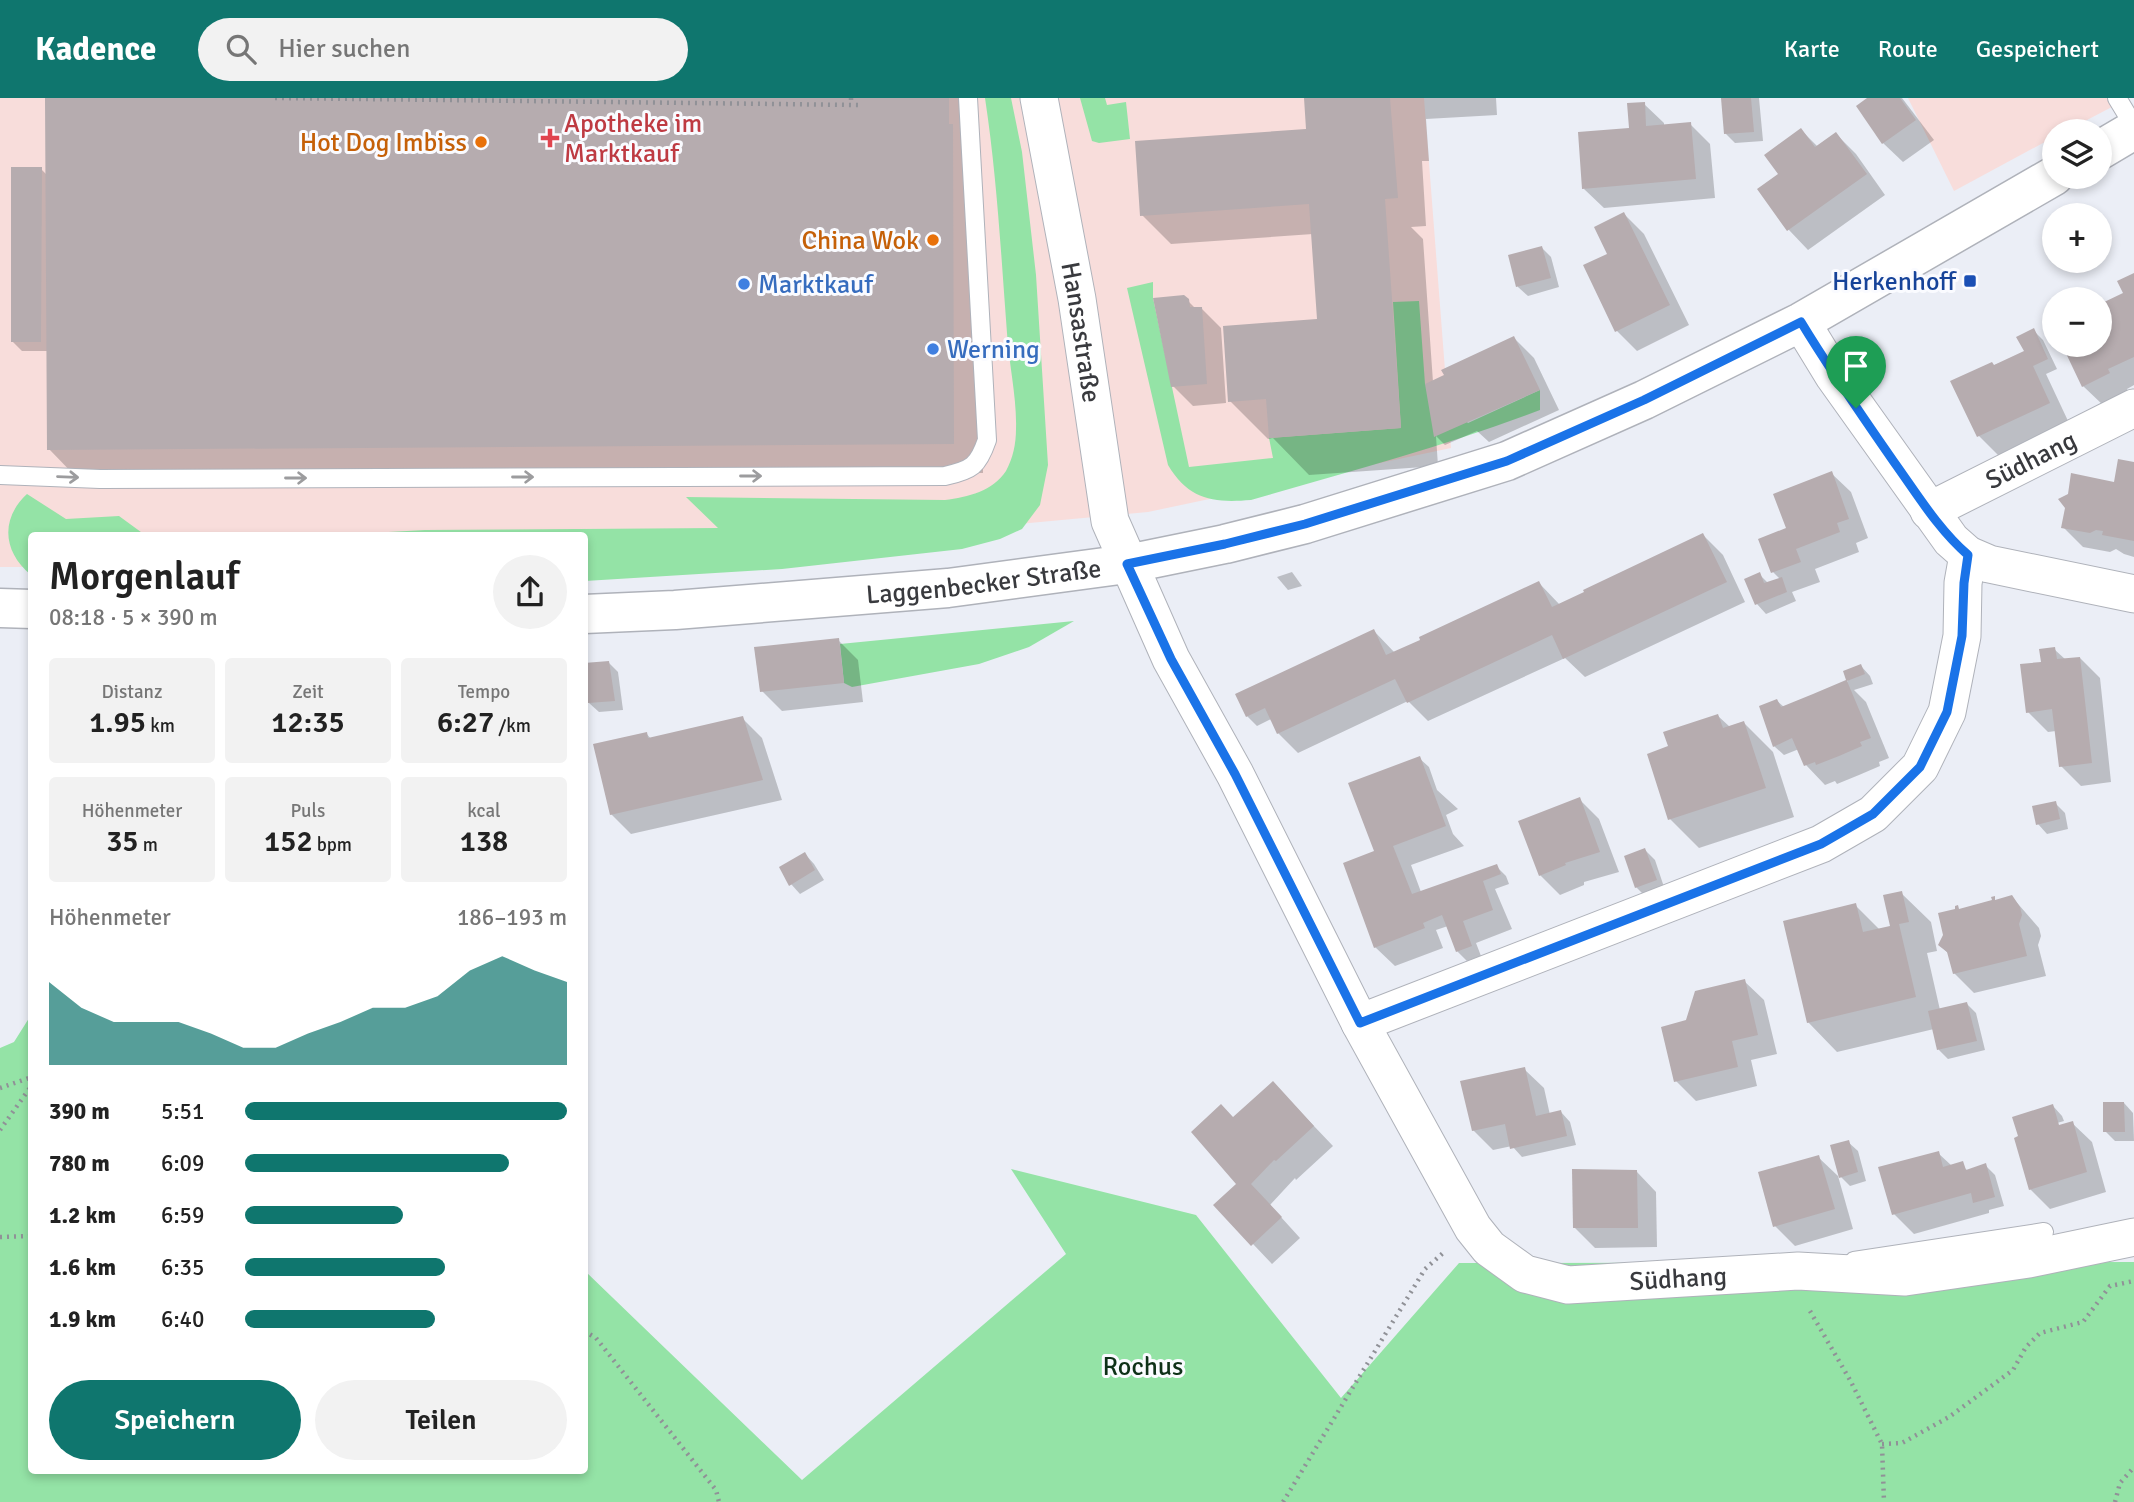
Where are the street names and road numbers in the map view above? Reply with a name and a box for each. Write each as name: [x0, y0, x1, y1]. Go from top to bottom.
street label: Hansastraße: [1053, 259, 1107, 405]
street label: Südhang: [1980, 424, 2082, 497]
street label: Laggenbecker Straße: [865, 553, 1103, 612]
street label: Südhang: [1629, 1260, 1728, 1298]

